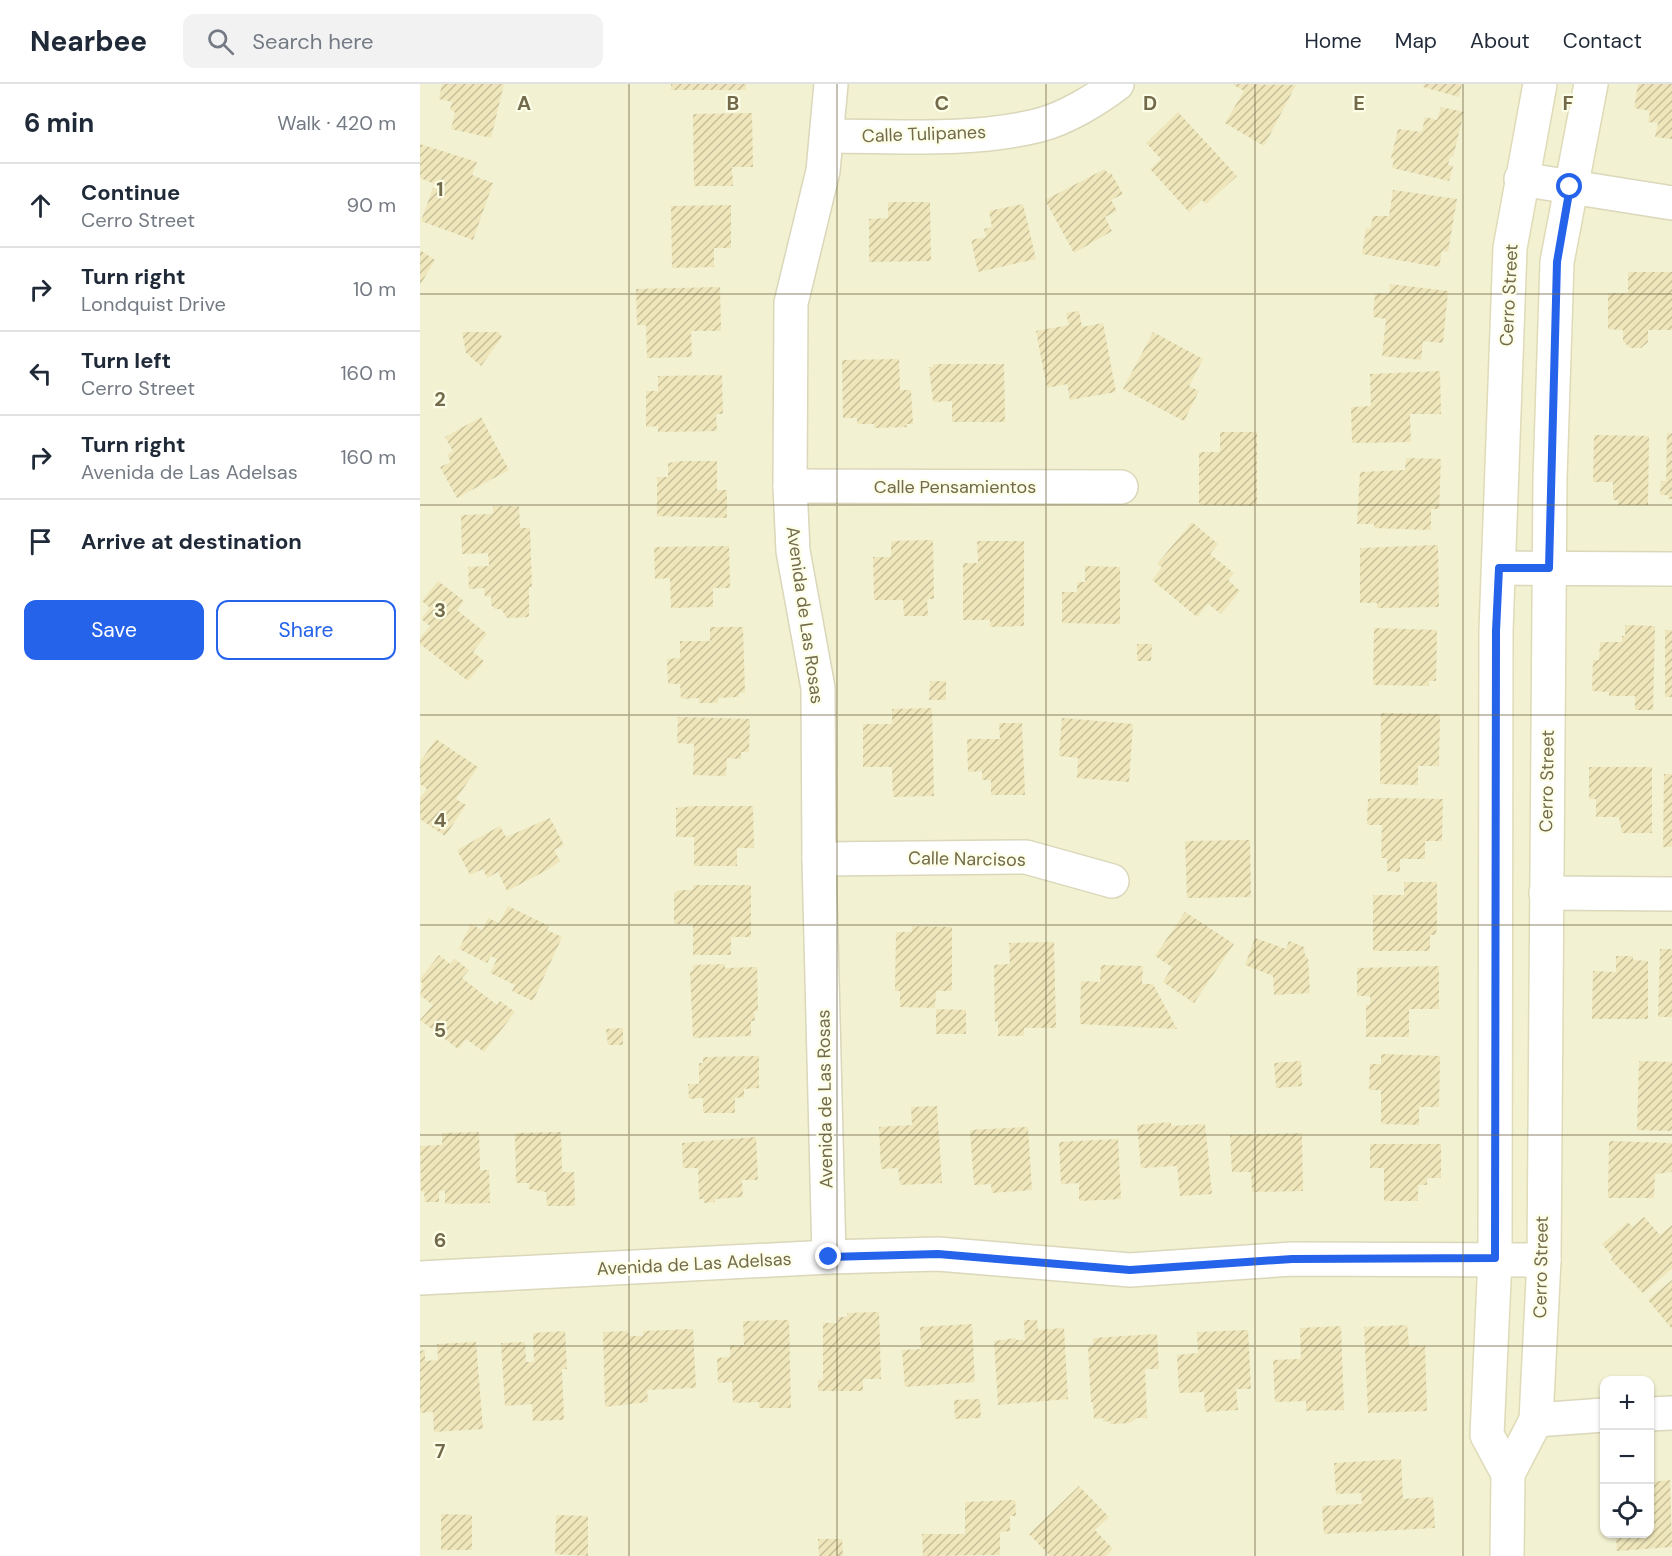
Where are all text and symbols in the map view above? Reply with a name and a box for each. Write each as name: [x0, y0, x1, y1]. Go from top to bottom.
search box: [183, 14, 603, 68]
text: Nearbee: [30, 23, 147, 60]
icon: search: [204, 25, 237, 58]
text: Search here: [252, 27, 374, 56]
text: Home: [1304, 27, 1362, 55]
text: Map: [1395, 27, 1437, 55]
text: About: [1470, 27, 1530, 55]
text: Contact: [1563, 27, 1642, 55]
text: A: [517, 90, 531, 116]
text: B: [727, 90, 739, 116]
text: C: [935, 90, 949, 116]
text: D: [1143, 90, 1157, 116]
text: E: [1353, 90, 1365, 116]
text: F: [1562, 90, 1574, 116]
text: 6 min: [24, 106, 94, 140]
text: Walk · 420 m: [277, 110, 396, 136]
street label: Calle Tulipanes: [861, 120, 987, 148]
route start: [1556, 173, 1582, 199]
text: 1: [436, 176, 444, 202]
text: Continue: [81, 178, 180, 207]
icon: ahead: [24, 189, 57, 222]
text: 90 m: [347, 192, 396, 218]
text: Cerro Street: [81, 207, 195, 233]
street label: Cerro Street: [1494, 243, 1524, 347]
text: Turn right: [81, 262, 186, 291]
icon: right: [24, 273, 57, 306]
text: 10 m: [353, 276, 396, 302]
text: Londquist Drive: [81, 291, 226, 317]
text: Turn left: [81, 346, 171, 375]
icon: left: [24, 357, 57, 390]
text: 160 m: [340, 360, 396, 386]
text: Cerro Street: [81, 375, 195, 401]
text: 2: [434, 386, 446, 412]
text: Turn right: [81, 430, 186, 459]
icon: right: [24, 441, 57, 474]
text: 160 m: [340, 444, 396, 470]
text: Avenida de Las Adelsas: [81, 459, 298, 485]
street label: Calle Pensamientos: [874, 475, 1036, 499]
icon: arrive: [24, 525, 57, 558]
street label: Avenida de Las Rosas: [781, 525, 829, 705]
text: Arrive at destination: [81, 527, 302, 556]
text: 3: [434, 597, 446, 623]
button: Save: [24, 600, 204, 660]
button: Share: [216, 600, 396, 660]
street label: Cerro Street: [1534, 730, 1560, 832]
text: 4: [434, 807, 447, 833]
street label: Calle Narcisos: [908, 846, 1026, 872]
street label: Avenida de Las Rosas: [811, 1009, 839, 1189]
text: 5: [434, 1017, 446, 1043]
street label: Cerro Street: [1528, 1216, 1554, 1318]
text: 6: [434, 1227, 446, 1253]
route end: [815, 1243, 841, 1269]
street label: Avenida de Las Adelsas: [596, 1247, 792, 1281]
map controls: [1600, 1376, 1654, 1538]
button: +: [1600, 1376, 1654, 1430]
button: −: [1600, 1430, 1654, 1484]
text: 7: [435, 1438, 446, 1464]
button: locate: [1600, 1484, 1654, 1538]

